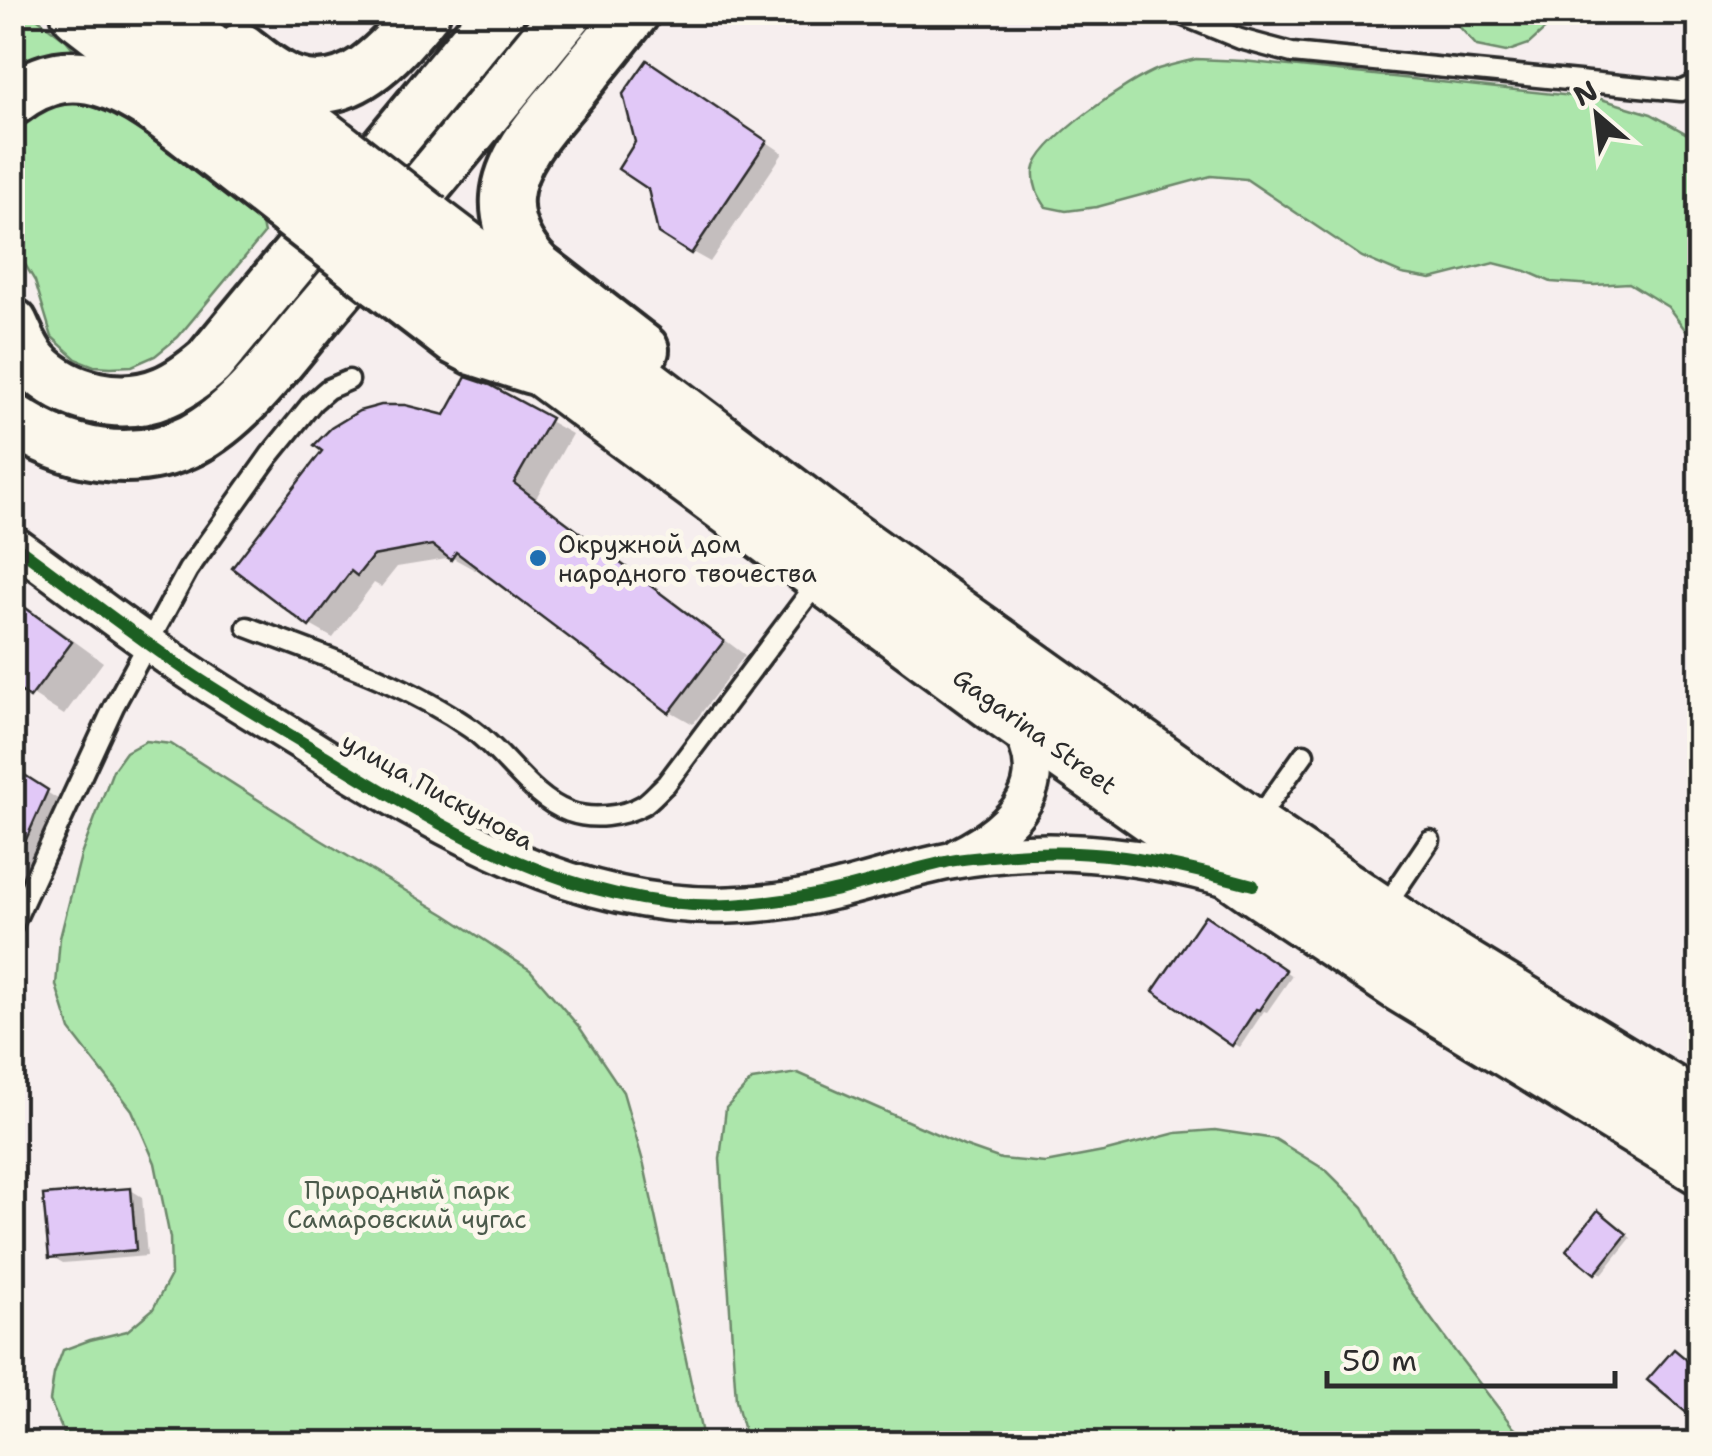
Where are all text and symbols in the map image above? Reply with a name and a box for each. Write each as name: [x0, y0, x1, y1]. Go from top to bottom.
north arrow: [1547, 65, 1647, 165]
text: N: [1567, 71, 1604, 115]
place label: Окружной дом народного твочества: [558, 527, 817, 590]
marker: Окружной дом народного твочества: [527, 547, 549, 569]
street label: Gagarina Street: [946, 660, 1124, 802]
street label: улица Пискунова: [336, 724, 540, 858]
park label: Природный парк Самаровский чугас: [287, 1173, 527, 1236]
scale bar: [1327, 1326, 1614, 1388]
text: 50 m: [1342, 1340, 1417, 1381]

